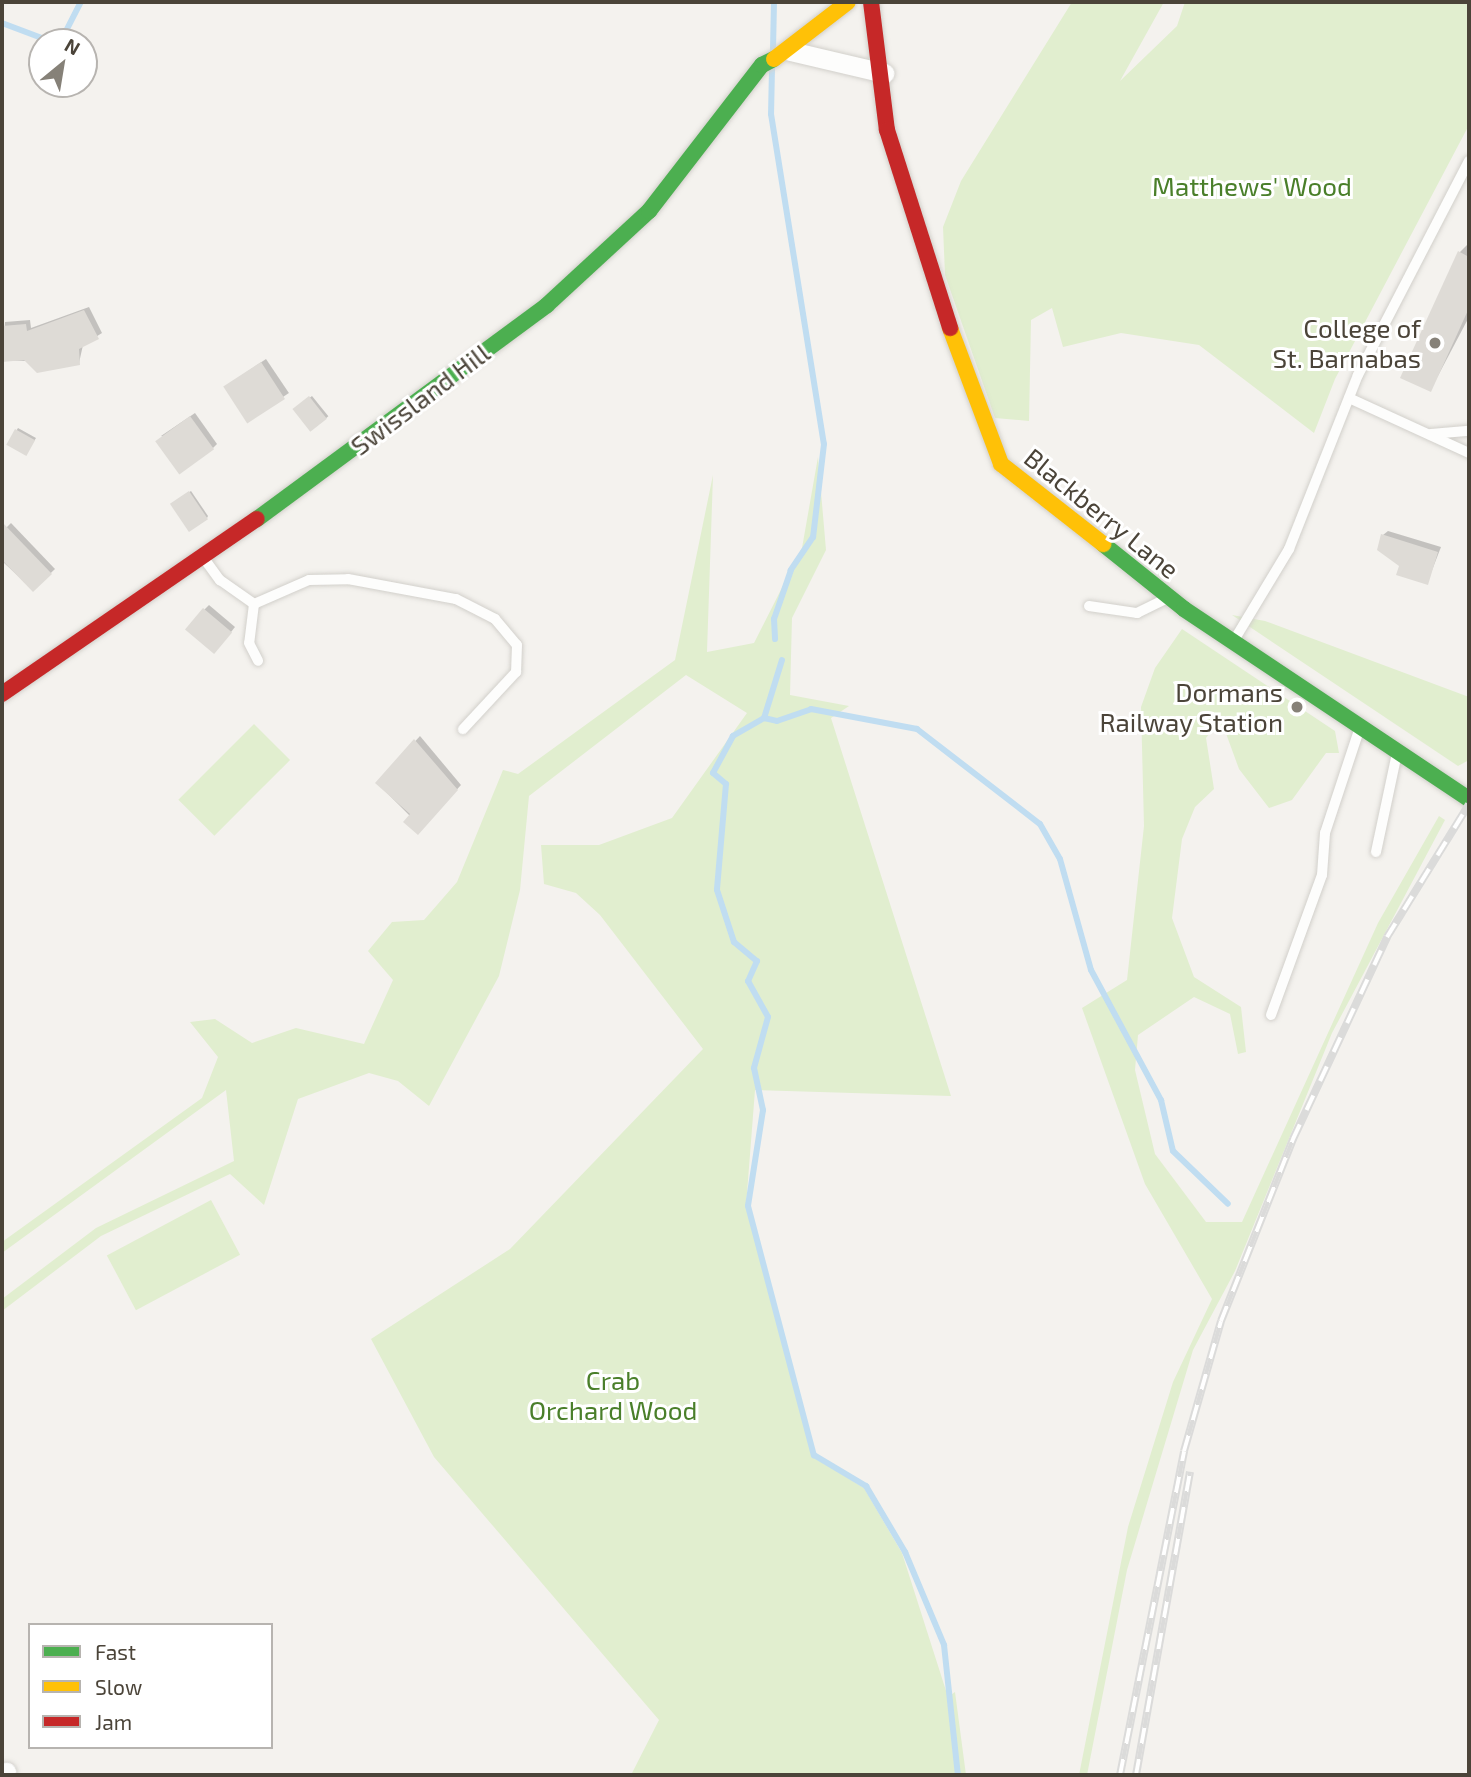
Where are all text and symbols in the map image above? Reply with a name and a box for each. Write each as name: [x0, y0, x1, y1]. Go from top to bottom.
north arrow: [28, 28, 98, 98]
text: N: [61, 33, 84, 60]
park label: Matthews' Wood: [1152, 170, 1352, 202]
place label: College of St. Barnabas: [1272, 312, 1421, 374]
marker: College of St. Barnabas: [1427, 335, 1443, 351]
street label: Swissland Hill: [344, 337, 496, 461]
street label: Blackberry Lane: [1018, 441, 1186, 585]
place label: Dormans Railway Station: [1099, 676, 1283, 738]
marker: Dormans Railway Station: [1289, 699, 1305, 715]
park label: Crab Orchard Wood: [528, 1364, 698, 1426]
legend: [28, 1623, 273, 1749]
text: Fast: [95, 1639, 136, 1664]
text: Slow: [95, 1674, 142, 1699]
text: Jam: [95, 1709, 132, 1734]

